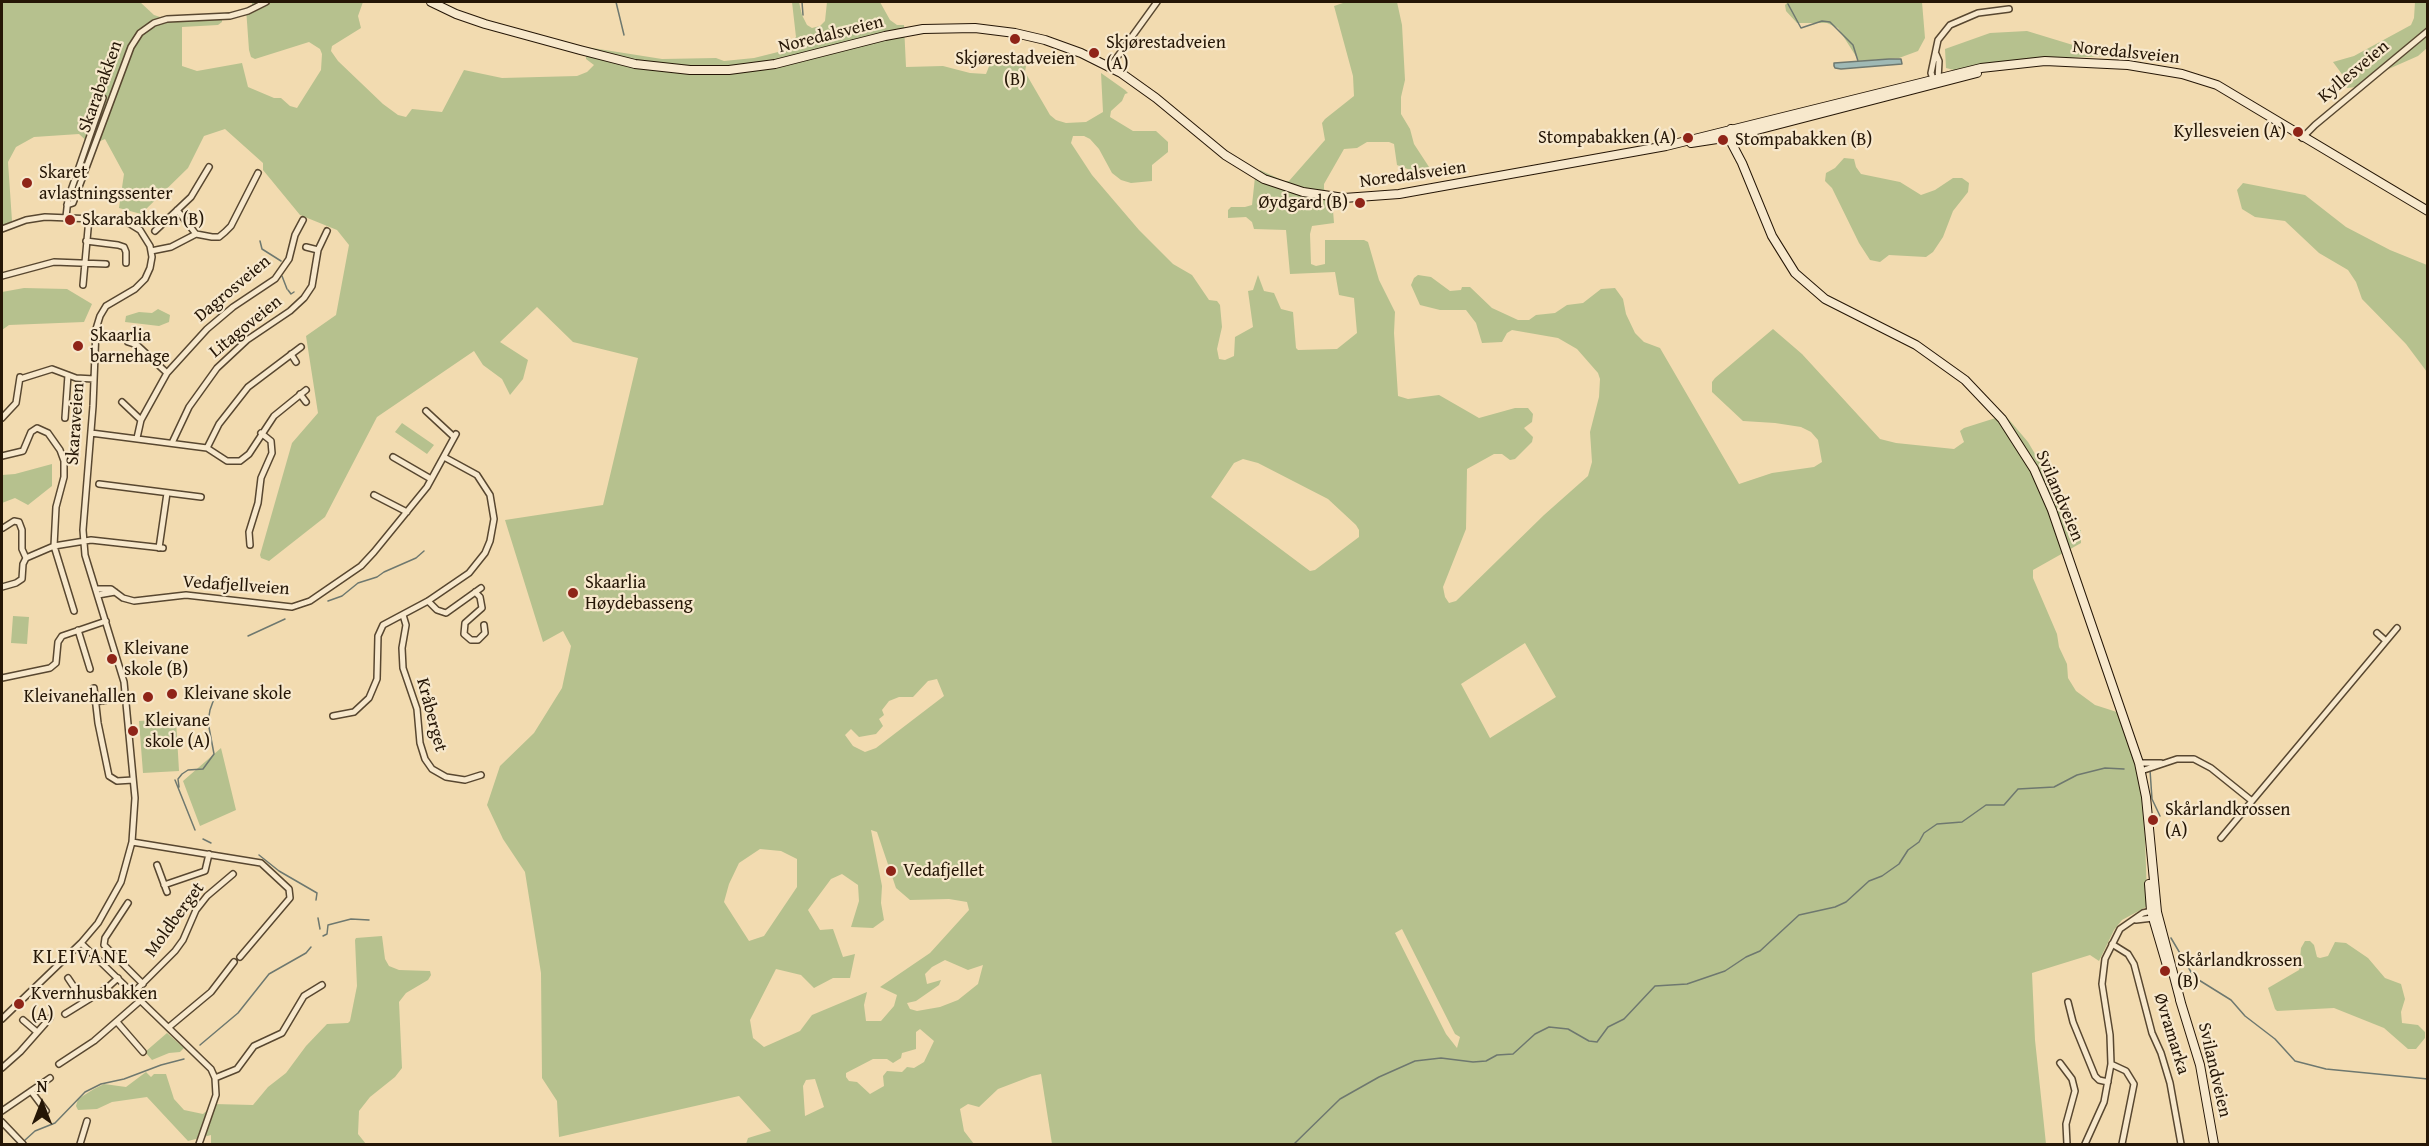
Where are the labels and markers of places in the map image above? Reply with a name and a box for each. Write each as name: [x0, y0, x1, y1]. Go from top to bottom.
marker: Skjørestadveien (B): [1008, 32, 1022, 46]
place label: Skjørestadveien (A): [1106, 32, 1226, 74]
marker: Skjørestadveien (A): [1087, 46, 1101, 60]
place label: Skjørestadveien (B): [955, 48, 1075, 90]
place label: Kyllesveien (A): [2174, 121, 2286, 143]
marker: Kyllesveien (A): [2291, 125, 2305, 139]
place label: Stompabakken (A): [1538, 127, 1676, 149]
place label: Stompabakken (B): [1735, 129, 1872, 151]
marker: Stompabakken (A): [1681, 131, 1695, 145]
marker: Stompabakken (B): [1716, 133, 1730, 147]
place label: Skaret avlastningssenter: [39, 162, 173, 204]
marker: Skaret avlastningssenter: [20, 176, 34, 190]
place label: Øydgard (B): [1258, 192, 1348, 214]
marker: Øydgard (B): [1353, 196, 1367, 210]
place label: Skarabakken (B): [82, 209, 204, 231]
marker: Skarabakken (B): [63, 213, 77, 227]
place label: Skaarlia barnehage: [90, 325, 170, 368]
marker: Skaarlia barnehage: [71, 339, 85, 353]
place label: Skaarlia Høydebasseng: [585, 572, 693, 614]
marker: Skaarlia Høydebasseng: [566, 586, 580, 600]
place label: Kleivane skole (B): [124, 638, 189, 680]
marker: Kleivane skole (B): [105, 652, 119, 666]
place label: Kleivane skole: [184, 683, 291, 705]
place label: Kleivanehallen: [24, 686, 136, 708]
marker: Kleivane skole: [165, 687, 179, 701]
marker: Kleivanehallen: [141, 690, 155, 704]
place label: Kleivane skole (A): [145, 710, 210, 752]
marker: Kleivane skole (A): [126, 724, 140, 738]
place label: Skårlandkrossen (A): [2165, 799, 2290, 842]
marker: Skårlandkrossen (A): [2146, 813, 2160, 827]
place label: Vedafjellet: [903, 860, 984, 882]
marker: Vedafjellet: [884, 864, 898, 878]
place label: Skårlandkrossen (B): [2177, 950, 2302, 992]
marker: Skårlandkrossen (B): [2158, 964, 2172, 978]
place label: Kvernhusbakken (A): [31, 983, 157, 1026]
marker: Kvernhusbakken (A): [12, 997, 26, 1011]

